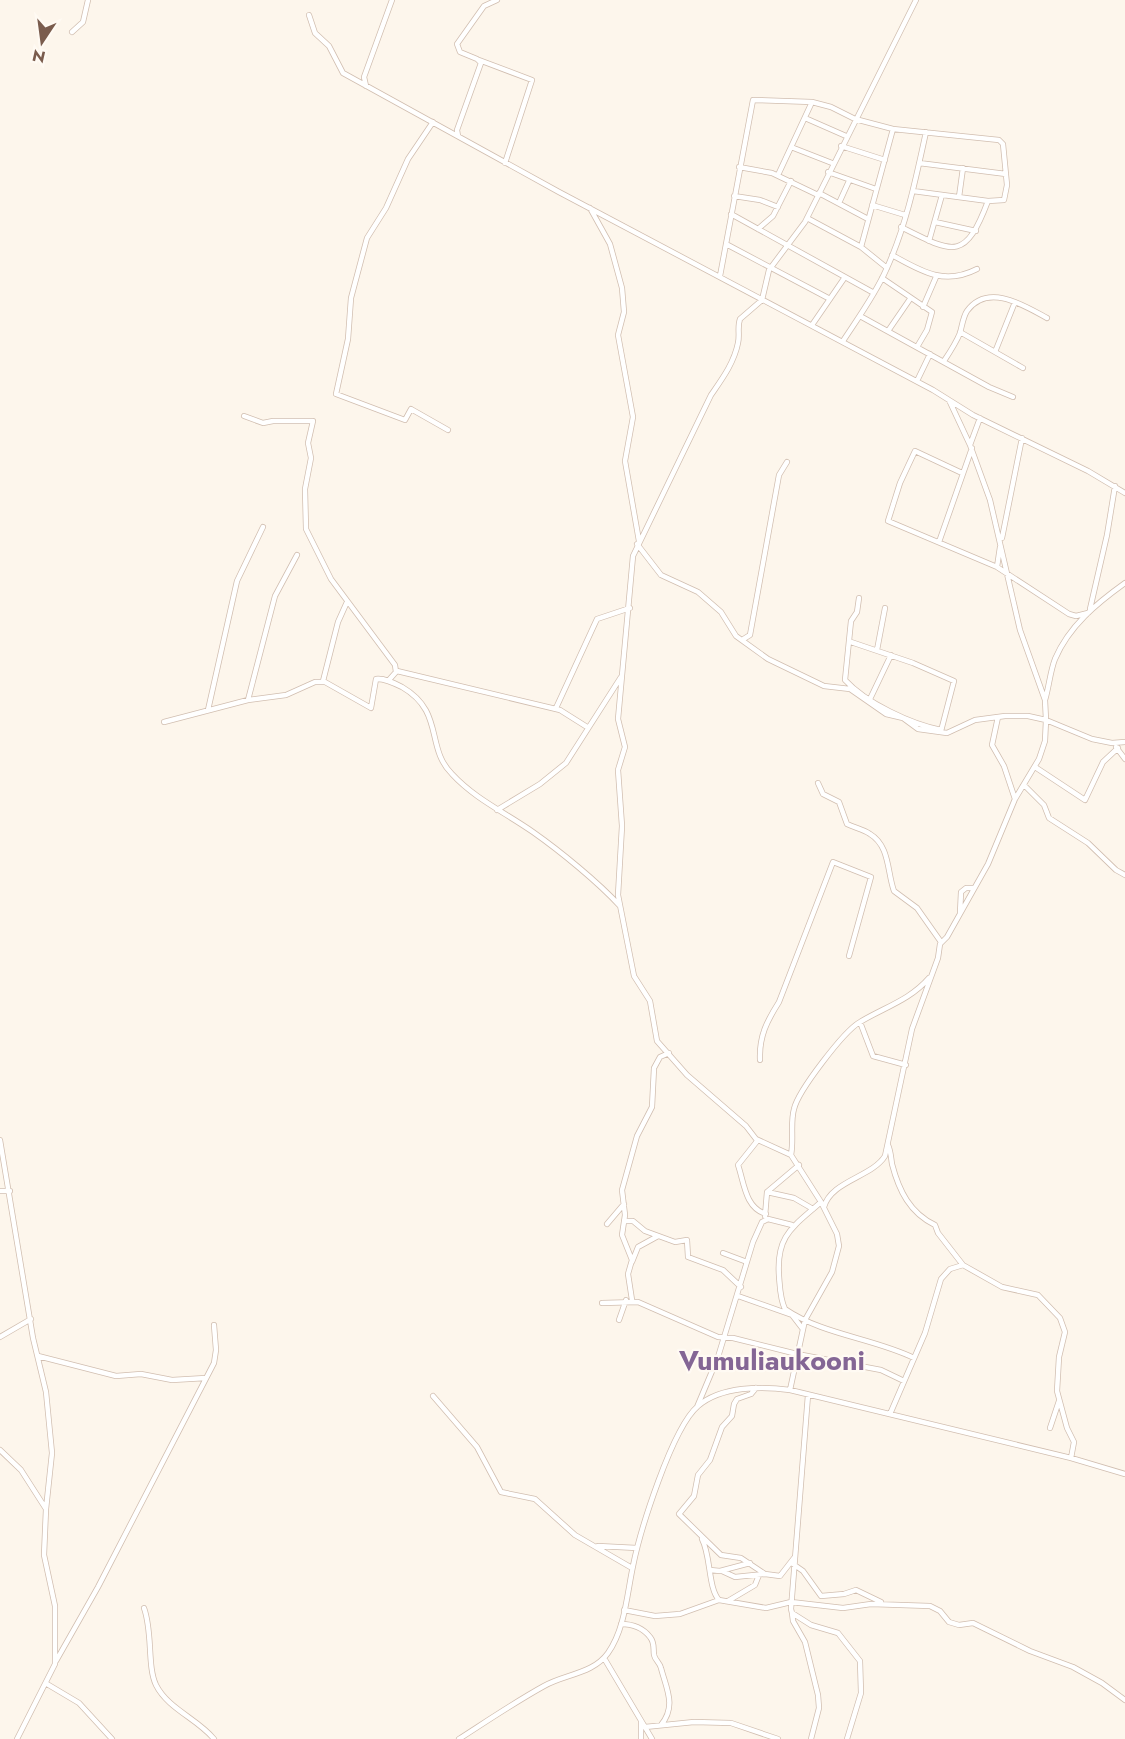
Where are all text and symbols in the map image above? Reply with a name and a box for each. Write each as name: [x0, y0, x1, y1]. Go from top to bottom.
north arrow: [12, 12, 72, 72]
text: N: [30, 43, 48, 69]
district label: Vumuliaukooni: [678, 1341, 865, 1380]

